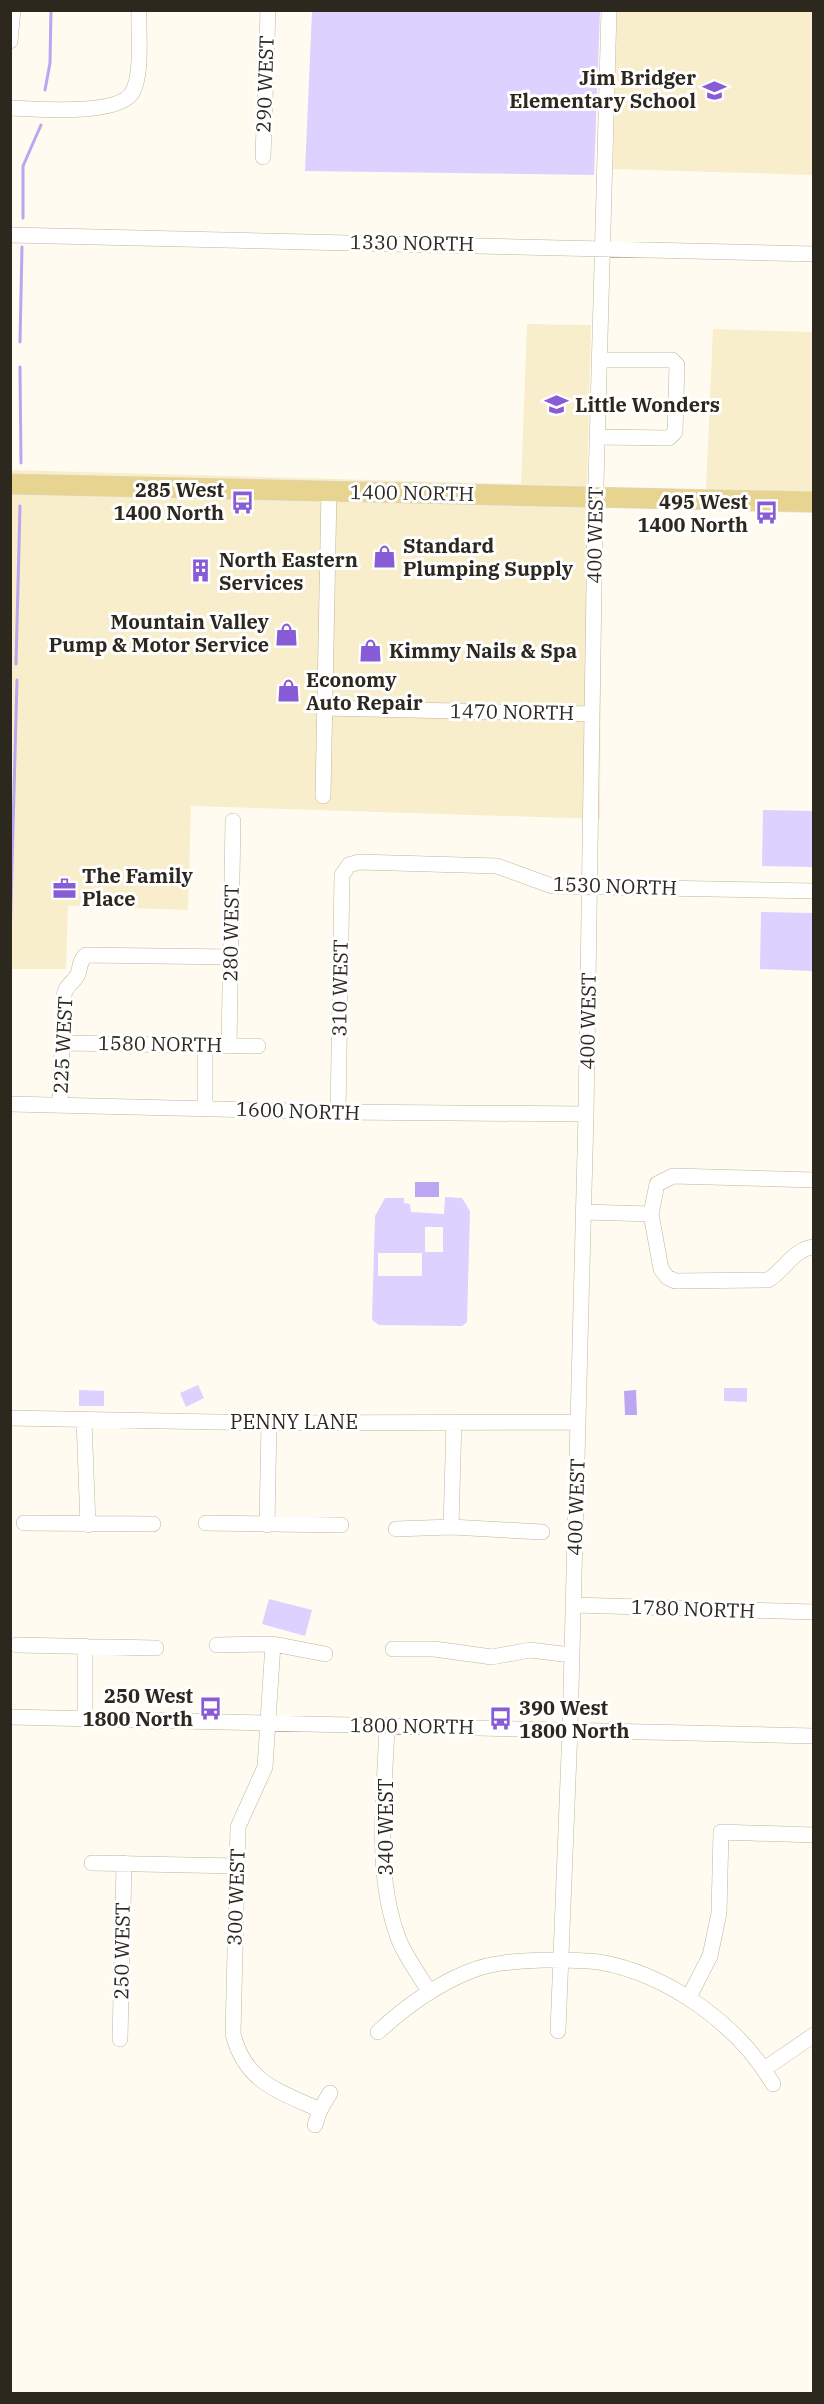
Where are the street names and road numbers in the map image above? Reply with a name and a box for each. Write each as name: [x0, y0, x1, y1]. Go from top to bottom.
street label: 290 WEST: [249, 35, 280, 133]
street label: 1330 NORTH: [350, 228, 474, 257]
street label: 1400 NORTH: [350, 478, 474, 507]
street label: 400 WEST: [580, 486, 609, 584]
street label: 1470 NORTH: [450, 697, 574, 726]
street label: 1530 NORTH: [552, 870, 678, 901]
street label: 280 WEST: [216, 884, 245, 982]
street label: 310 WEST: [325, 939, 354, 1037]
street label: 400 WEST: [573, 972, 602, 1070]
street label: 225 WEST: [46, 996, 79, 1094]
street label: 1580 NORTH: [98, 1029, 222, 1058]
street label: 1600 NORTH: [235, 1095, 361, 1126]
street label: PENNY LANE: [230, 1408, 358, 1435]
street label: 400 WEST: [560, 1458, 591, 1556]
street label: 1780 NORTH: [630, 1593, 756, 1624]
street label: 1800 NORTH: [350, 1711, 474, 1740]
street label: 340 WEST: [372, 1778, 399, 1876]
street label: 300 WEST: [220, 1848, 251, 1946]
street label: 250 WEST: [107, 1902, 136, 2000]

